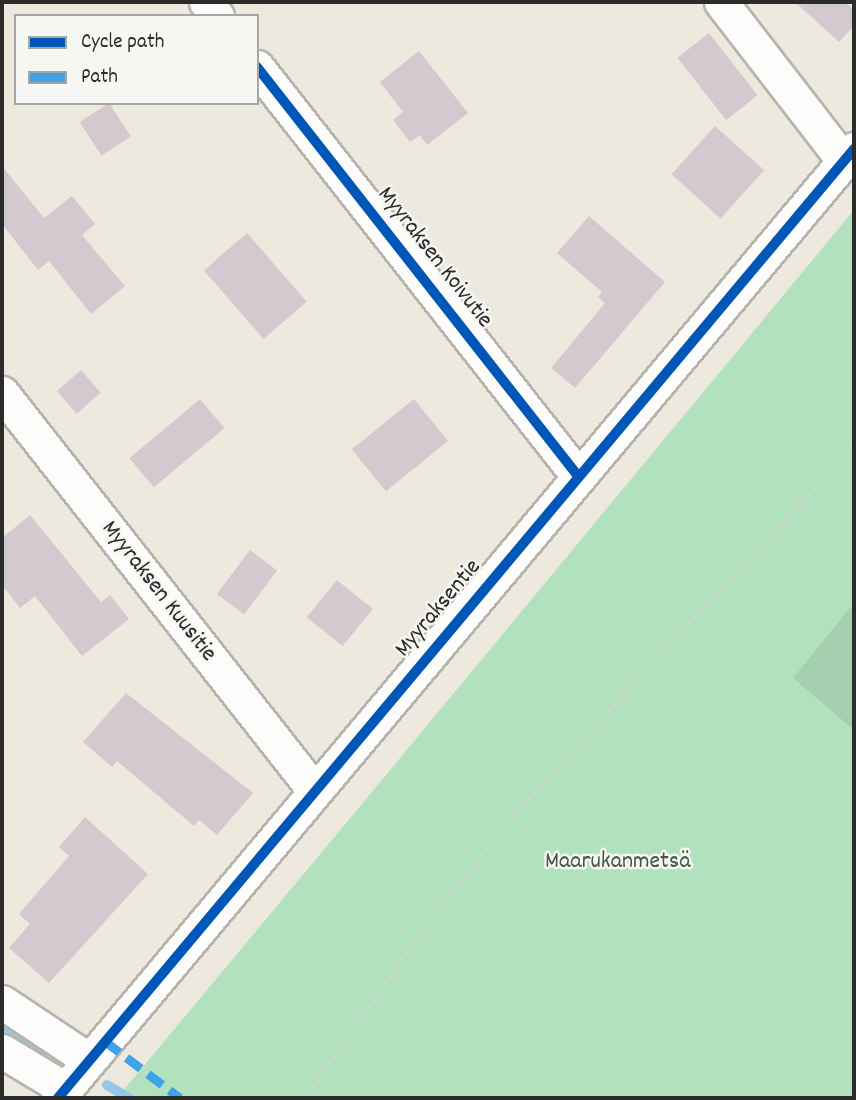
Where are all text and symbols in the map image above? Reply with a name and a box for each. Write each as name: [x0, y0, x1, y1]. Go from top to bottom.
legend: [14, 14, 259, 105]
text: Cycle path: [81, 28, 164, 58]
text: Path: [81, 63, 118, 93]
street label: Myyraksen Koivutie: [370, 182, 498, 334]
street label: Myyraksen Kuusitie: [94, 516, 222, 668]
street label: Myyraksentie: [390, 554, 488, 664]
park label: Maarukanmetsä: [545, 849, 691, 877]

